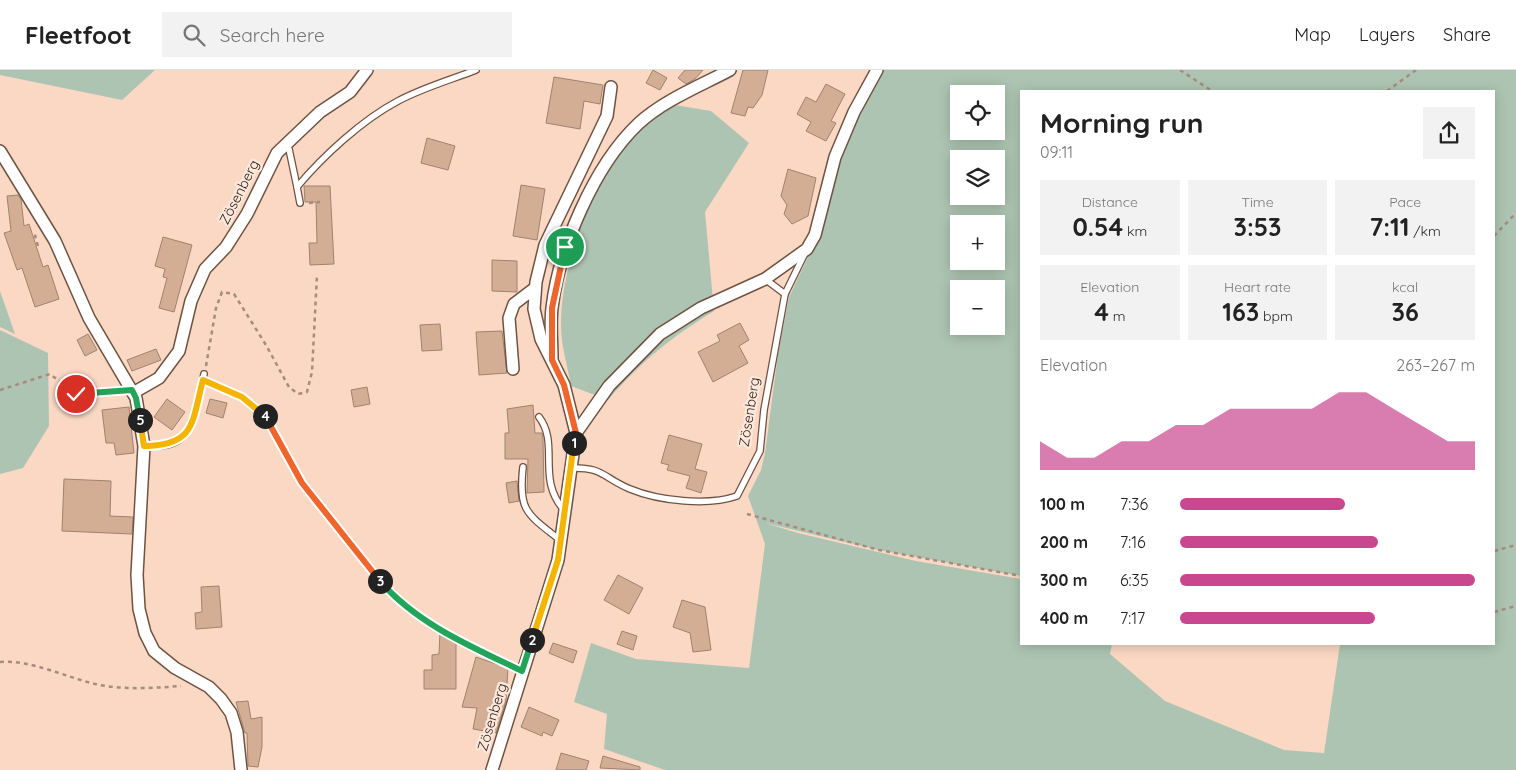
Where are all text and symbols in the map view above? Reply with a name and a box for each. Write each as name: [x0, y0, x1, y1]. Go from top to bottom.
search box: [162, 12, 512, 57]
text: Fleetfoot: [25, 20, 132, 50]
icon: search: [180, 21, 208, 49]
text: Search here: [220, 23, 325, 47]
text: Map: [1294, 23, 1331, 46]
text: Layers: [1359, 23, 1415, 46]
text: Share: [1443, 23, 1491, 46]
map controls: [950, 85, 1005, 335]
button: locate: [950, 85, 1005, 140]
text: Morning run: [1040, 105, 1204, 140]
button: share: [1423, 107, 1475, 159]
text: 09:11: [1040, 142, 1073, 162]
button: layers: [950, 150, 1005, 205]
street label: Zösenberg: [215, 157, 263, 227]
text: Distance: [1082, 193, 1138, 211]
text: Time: [1241, 193, 1274, 211]
text: Pace: [1389, 193, 1421, 211]
text: 0.54: [1072, 211, 1123, 242]
text: 3:53: [1233, 211, 1282, 242]
text: 7:11: [1369, 211, 1409, 242]
button: +: [950, 215, 1005, 270]
text: km: [1123, 222, 1147, 240]
text: /km: [1409, 222, 1441, 240]
pin: [544, 226, 586, 268]
icon: arrive: [551, 233, 579, 261]
text: Elevation: [1080, 278, 1139, 296]
text: Heart rate: [1224, 278, 1291, 296]
text: kcal: [1392, 278, 1418, 296]
button: −: [950, 280, 1005, 335]
text: 4: [1094, 296, 1109, 327]
text: 163: [1222, 296, 1259, 327]
text: 36: [1392, 296, 1419, 327]
text: m: [1109, 307, 1125, 325]
text: bpm: [1259, 307, 1293, 325]
text: Elevation: [1040, 355, 1107, 375]
text: 263–267 m: [1396, 355, 1475, 375]
pin: [55, 373, 97, 415]
street label: Zösenberg: [735, 376, 763, 448]
icon: check: [62, 380, 90, 408]
pin: 4: [252, 404, 278, 428]
text: 4: [261, 407, 270, 425]
pin: 5: [128, 408, 152, 432]
text: 5: [136, 411, 145, 429]
pin: 1: [562, 430, 586, 456]
text: 1: [572, 434, 577, 452]
text: 100 m: [1040, 494, 1085, 514]
text: 7:36: [1120, 494, 1148, 514]
text: 200 m: [1040, 532, 1088, 552]
text: 7:16: [1120, 532, 1146, 552]
pin: 3: [368, 568, 392, 594]
text: 300 m: [1040, 570, 1087, 590]
text: 6:35: [1120, 570, 1149, 590]
text: 3: [377, 572, 384, 590]
text: 400 m: [1040, 608, 1088, 628]
text: 7:17: [1120, 608, 1145, 628]
pin: 2: [520, 628, 544, 652]
text: 2: [529, 631, 536, 649]
street label: Zösenberg: [473, 681, 511, 753]

